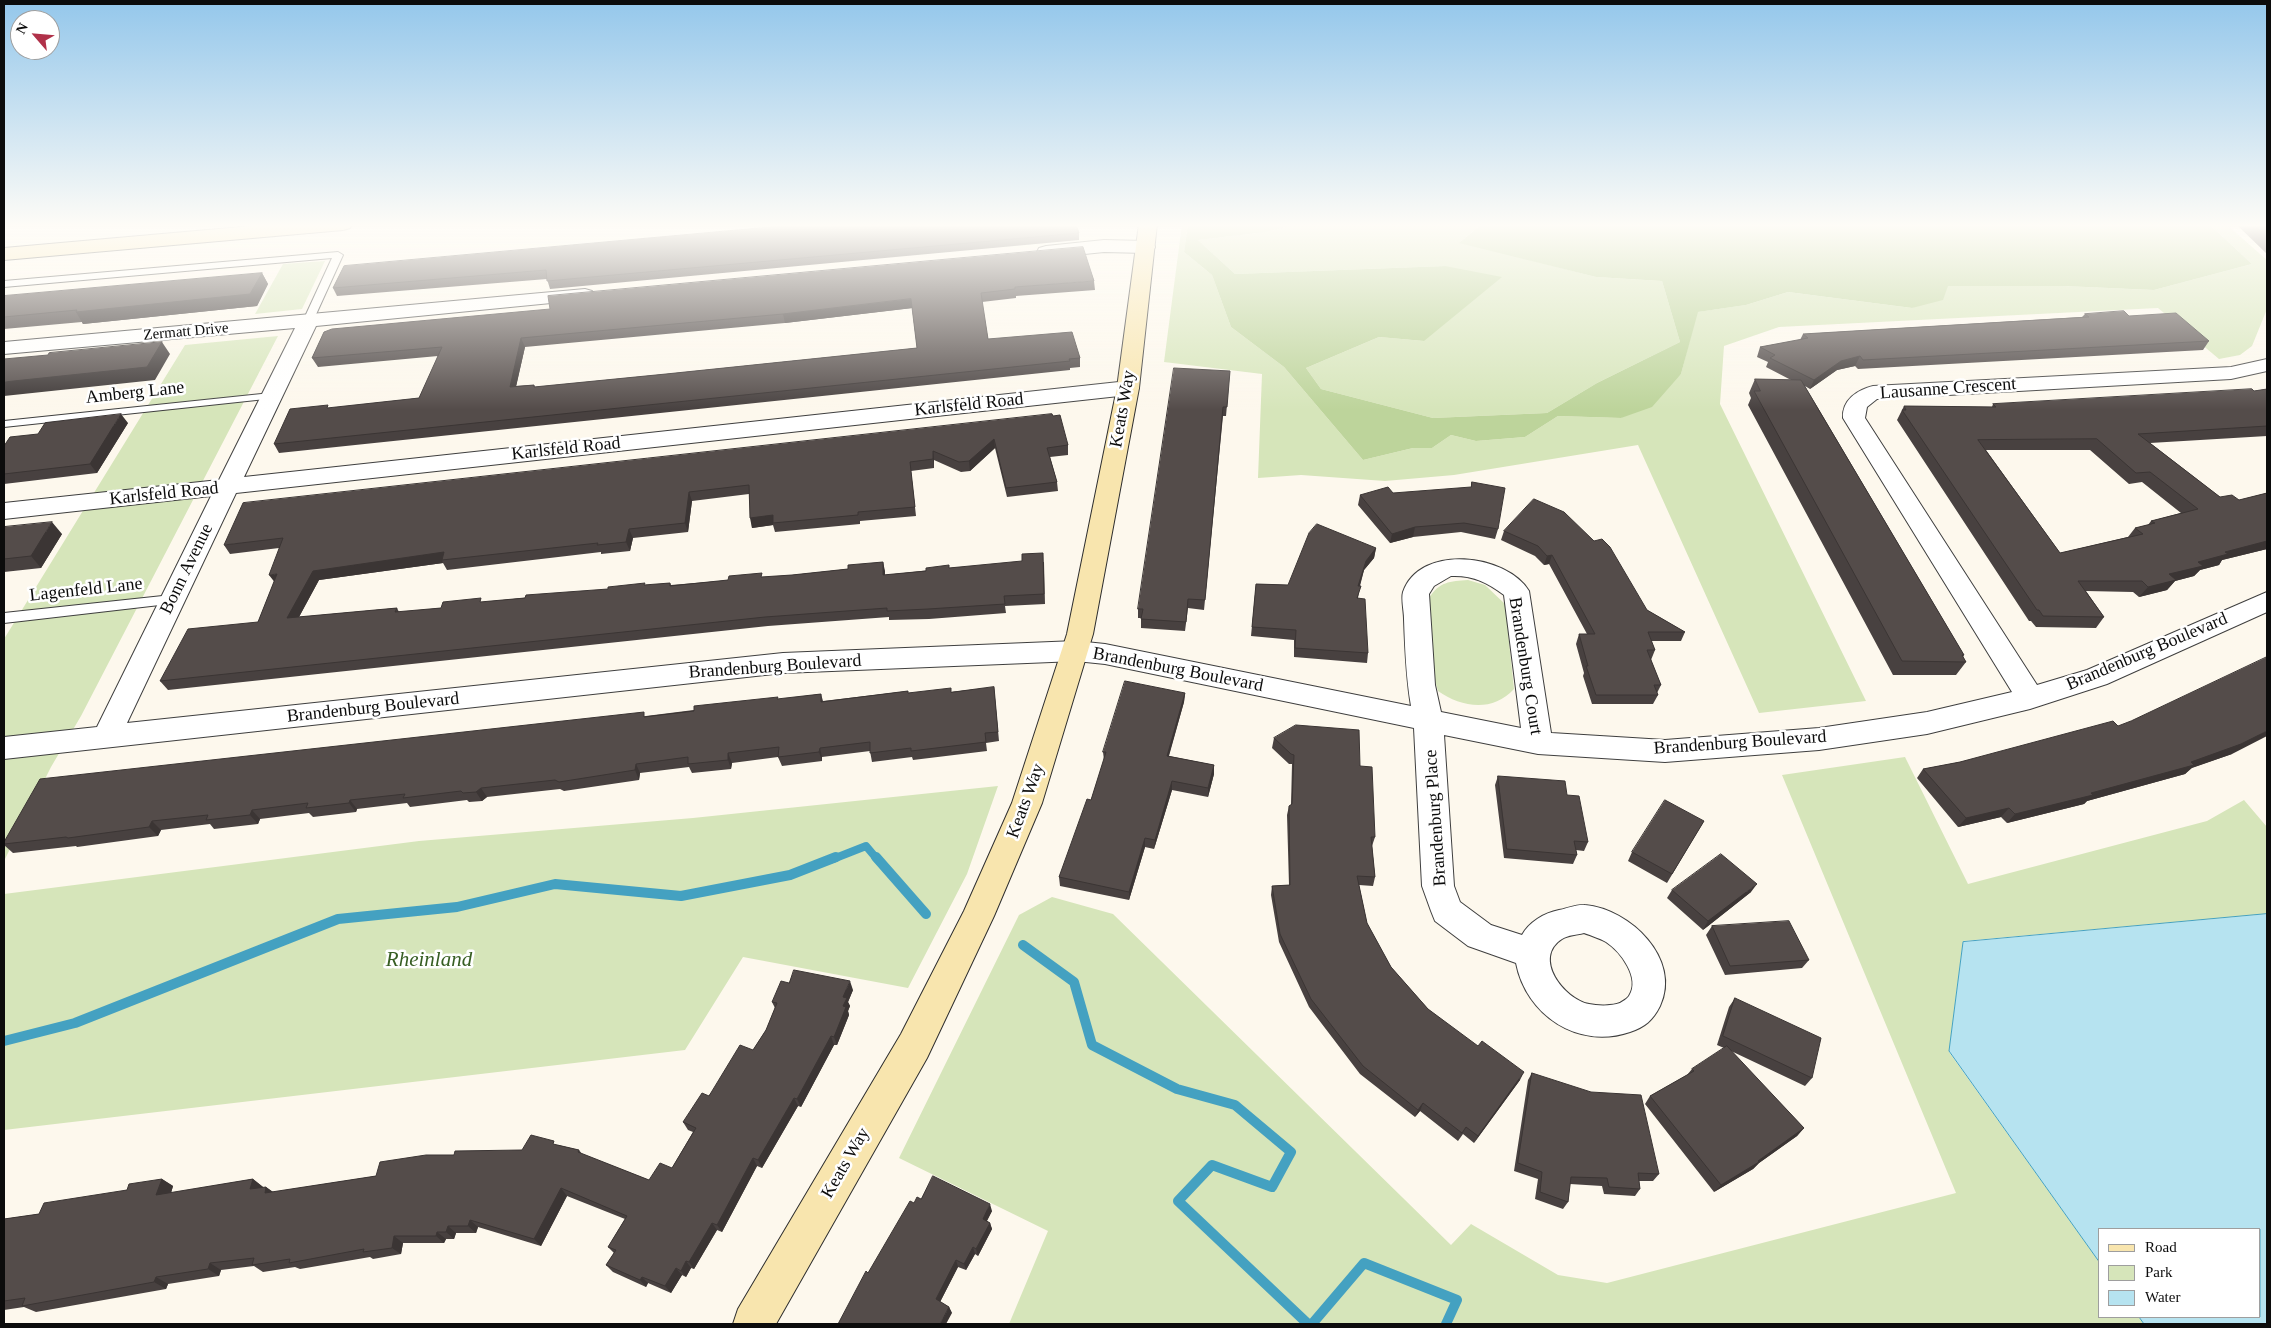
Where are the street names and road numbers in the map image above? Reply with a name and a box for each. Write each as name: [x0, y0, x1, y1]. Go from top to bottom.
street label: Zermatt Drive: [143, 319, 229, 345]
street label: Keats Way: [1106, 369, 1140, 449]
street label: Lausanne Crescent: [1879, 373, 2017, 405]
street label: Amberg Lane: [85, 377, 185, 409]
street label: Karlsfeld Road: [913, 389, 1025, 421]
street label: Karlsfeld Road: [510, 433, 622, 465]
street label: Karlsfeld Road: [108, 478, 220, 510]
street label: Bonn Avenue: [156, 520, 218, 618]
street label: Lagenfeld Lane: [28, 573, 144, 607]
street label: Brandenburg Court: [1503, 596, 1547, 736]
street label: Brandenburg Boulevard: [2063, 608, 2231, 696]
street label: Brandenburg Boulevard: [1091, 643, 1265, 697]
street label: Brandenburg Boulevard: [688, 650, 862, 684]
street label: Brandenburg Boulevard: [286, 688, 460, 728]
street label: Brandenburg Boulevard: [1653, 726, 1827, 760]
street label: Brandenburg Place: [1420, 749, 1452, 887]
street label: Keats Way: [1003, 761, 1049, 841]
street label: Keats Way: [817, 1124, 875, 1202]

